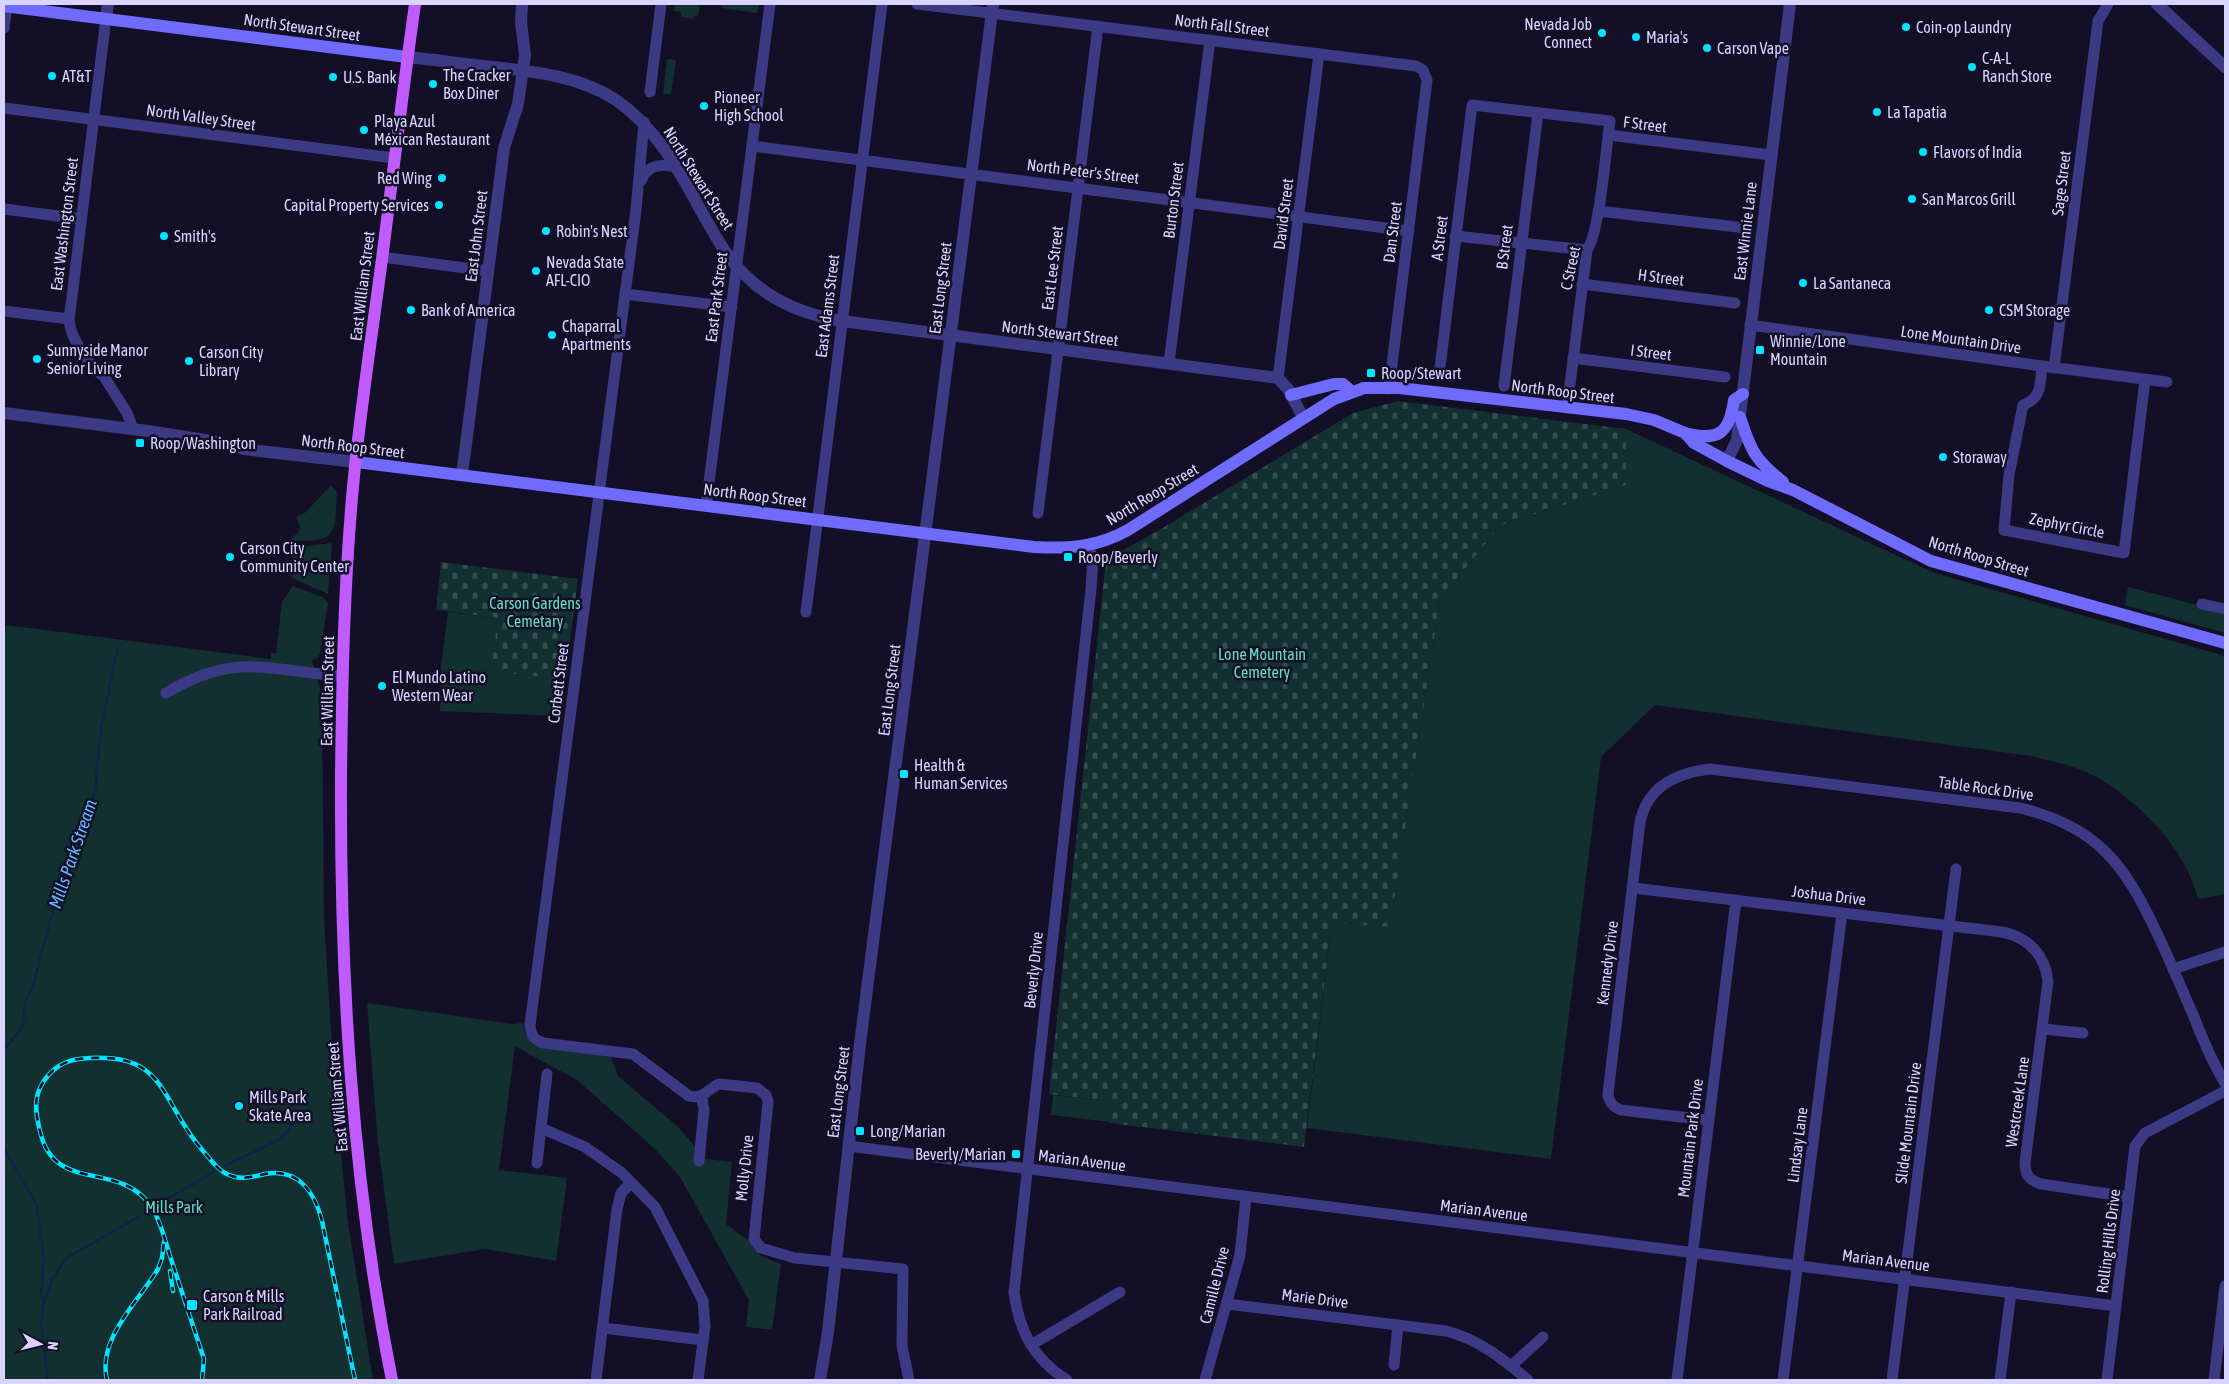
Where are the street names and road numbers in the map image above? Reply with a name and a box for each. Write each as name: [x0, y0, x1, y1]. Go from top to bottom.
street label: North Stewart Street: [242, 10, 362, 44]
street label: North Fall Street: [1174, 10, 1271, 40]
street label: North Valley Street: [145, 100, 257, 135]
street label: F Street: [1622, 112, 1668, 136]
street label: North Stewart Street: [660, 123, 738, 233]
street label: Sage Street: [2048, 149, 2075, 217]
street label: North Peter's Street: [1026, 155, 1141, 187]
street label: East Washington Street: [47, 156, 82, 292]
street label: Burton Street: [1159, 160, 1187, 239]
street label: David Street: [1270, 177, 1296, 251]
street label: East Winnie Lane: [1730, 181, 1760, 281]
street label: East John Street: [461, 189, 491, 283]
street label: Dan Street: [1379, 200, 1405, 264]
street label: A Street: [1427, 214, 1451, 261]
street label: B Street: [1492, 223, 1516, 270]
street label: East Lee Street: [1038, 225, 1066, 311]
street label: East William Street: [346, 230, 378, 342]
street label: East Long Street: [925, 241, 956, 335]
street label: C Street: [1557, 244, 1584, 292]
street label: East Park Street: [702, 250, 731, 343]
street label: East Adams Street: [812, 253, 842, 359]
street label: H Street: [1637, 265, 1686, 289]
street label: North Stewart Street: [1001, 317, 1120, 349]
street label: Lone Mountain Drive: [1900, 322, 2022, 356]
street label: I Street: [1629, 341, 1673, 364]
street label: North Roop Street: [1510, 376, 1616, 407]
street label: North Roop Street: [300, 431, 406, 462]
street label: North Roop Street: [1103, 459, 1202, 529]
street label: North Roop Street: [702, 480, 808, 511]
street label: Zephyr Circle: [2028, 509, 2106, 542]
street label: North Roop Street: [1926, 532, 2032, 581]
street label: East William Street: [317, 635, 337, 746]
street label: Corbett Street: [544, 641, 572, 724]
street label: East Long Street: [874, 643, 905, 737]
street label: Table Rock Drive: [1937, 772, 2035, 804]
street label: Joshua Drive: [1791, 882, 1867, 908]
street label: Kennedy Drive: [1593, 920, 1622, 1006]
street label: Beverly Drive: [1020, 931, 1047, 1009]
street label: East William Street: [323, 1041, 351, 1153]
street label: East Long Street: [823, 1045, 854, 1139]
street label: Westcreek Lane: [2002, 1055, 2032, 1149]
street label: Slide Mountain Drive: [1892, 1061, 1924, 1185]
street label: Mountain Park Drive: [1674, 1078, 1706, 1198]
street label: Lindsay Lane: [1783, 1106, 1812, 1184]
street label: Molly Drive: [732, 1134, 757, 1202]
street label: Marian Avenue: [1037, 1146, 1127, 1174]
street label: Rolling Hills Drive: [2093, 1188, 2124, 1294]
street label: Marian Avenue: [1439, 1196, 1529, 1224]
street label: Camille Drive: [1196, 1245, 1232, 1325]
street label: Marian Avenue: [1841, 1246, 1931, 1274]
street label: Marie Drive: [1281, 1285, 1349, 1311]

